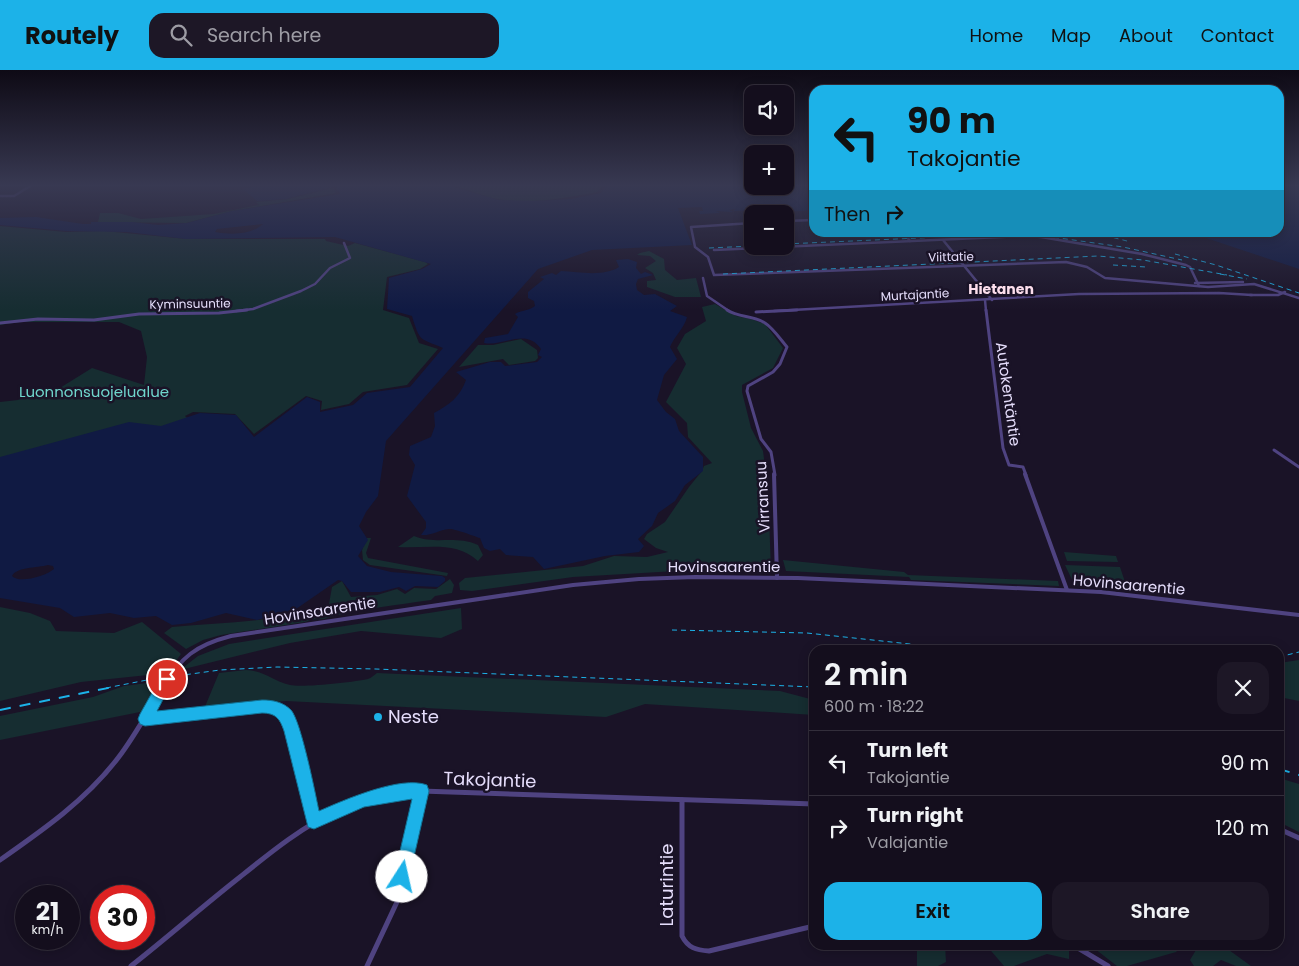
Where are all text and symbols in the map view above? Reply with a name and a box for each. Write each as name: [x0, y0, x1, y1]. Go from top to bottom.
search box: [149, 13, 499, 58]
text: Routely: [25, 19, 119, 52]
icon: search: [167, 21, 195, 49]
text: Search here: [207, 22, 321, 49]
text: Home: [969, 23, 1023, 48]
text: Map: [1051, 23, 1091, 48]
text: About: [1119, 23, 1173, 48]
text: Contact: [1201, 23, 1274, 48]
map controls: [744, 85, 794, 255]
button: sound: [744, 85, 794, 135]
text: 90 m: [907, 96, 996, 145]
icon: left: [824, 105, 889, 170]
text: Takojantie: [907, 143, 1021, 174]
button: +: [744, 145, 794, 195]
icon: right: [880, 200, 908, 228]
text: Then: [824, 201, 870, 228]
button: −: [744, 205, 794, 255]
street label: Viittatie: [928, 248, 974, 265]
district label: Hietanen: [968, 279, 1034, 299]
street label: Murtajantie: [880, 284, 950, 305]
street label: Kyminsuuntie: [149, 294, 231, 313]
street label: Autokentäntie: [991, 340, 1026, 447]
park label: Luonnonsuojelualue: [19, 381, 169, 402]
street label: Virransuu: [750, 461, 775, 533]
street label: Hovinsaarentie: [668, 556, 780, 577]
street label: Hovinsaarentie: [1072, 569, 1186, 600]
street label: Hovinsaarentie: [263, 591, 377, 630]
text: 2 min: [824, 653, 908, 696]
pin: [146, 658, 188, 700]
button: close: [1217, 662, 1269, 714]
icon: arrive: [153, 665, 181, 693]
text: 600 m · 18:22: [824, 695, 924, 718]
place label: Neste: [388, 704, 439, 729]
marker: Neste: [372, 711, 384, 723]
text: Turn left: [867, 737, 948, 764]
icon: left: [824, 749, 852, 777]
text: 90 m: [1220, 750, 1269, 777]
street label: Takojantie: [443, 765, 537, 794]
text: Takojantie: [867, 766, 950, 789]
text: Turn right: [867, 802, 963, 829]
icon: right: [824, 814, 852, 842]
text: 120 m: [1215, 815, 1269, 842]
text: Valajantie: [867, 831, 948, 854]
street label: Laturintie: [654, 844, 679, 926]
position arrow: [375, 850, 427, 902]
button: Exit: [824, 882, 1042, 940]
button: Share: [1052, 882, 1269, 940]
speed limit sign: 30: [90, 885, 155, 950]
text: 21: [36, 894, 59, 929]
text: km/h: [32, 921, 63, 938]

